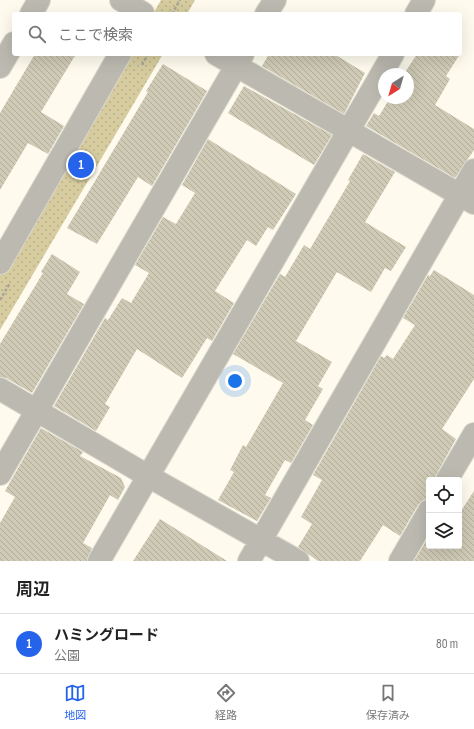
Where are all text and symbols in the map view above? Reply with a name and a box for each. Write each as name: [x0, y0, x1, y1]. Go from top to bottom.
search box: [12, 12, 462, 56]
icon: search: [26, 23, 48, 45]
text: ここで検索: [58, 26, 133, 45]
north arrow: [378, 68, 414, 104]
pin: 1: [68, 150, 94, 180]
your location: [225, 371, 245, 391]
map controls: [426, 477, 462, 549]
button: locate: [426, 477, 462, 513]
button: layers: [426, 513, 462, 549]
text: 周辺: [16, 580, 50, 600]
text: ハミングロード: [54, 626, 159, 645]
text: 1: [26, 636, 32, 652]
text: 80 m: [436, 636, 458, 652]
text: 公園: [54, 648, 80, 664]
tab: 地図: [64, 682, 86, 722]
tab: 経路: [215, 682, 237, 722]
tab: 保存済み: [366, 682, 410, 722]

